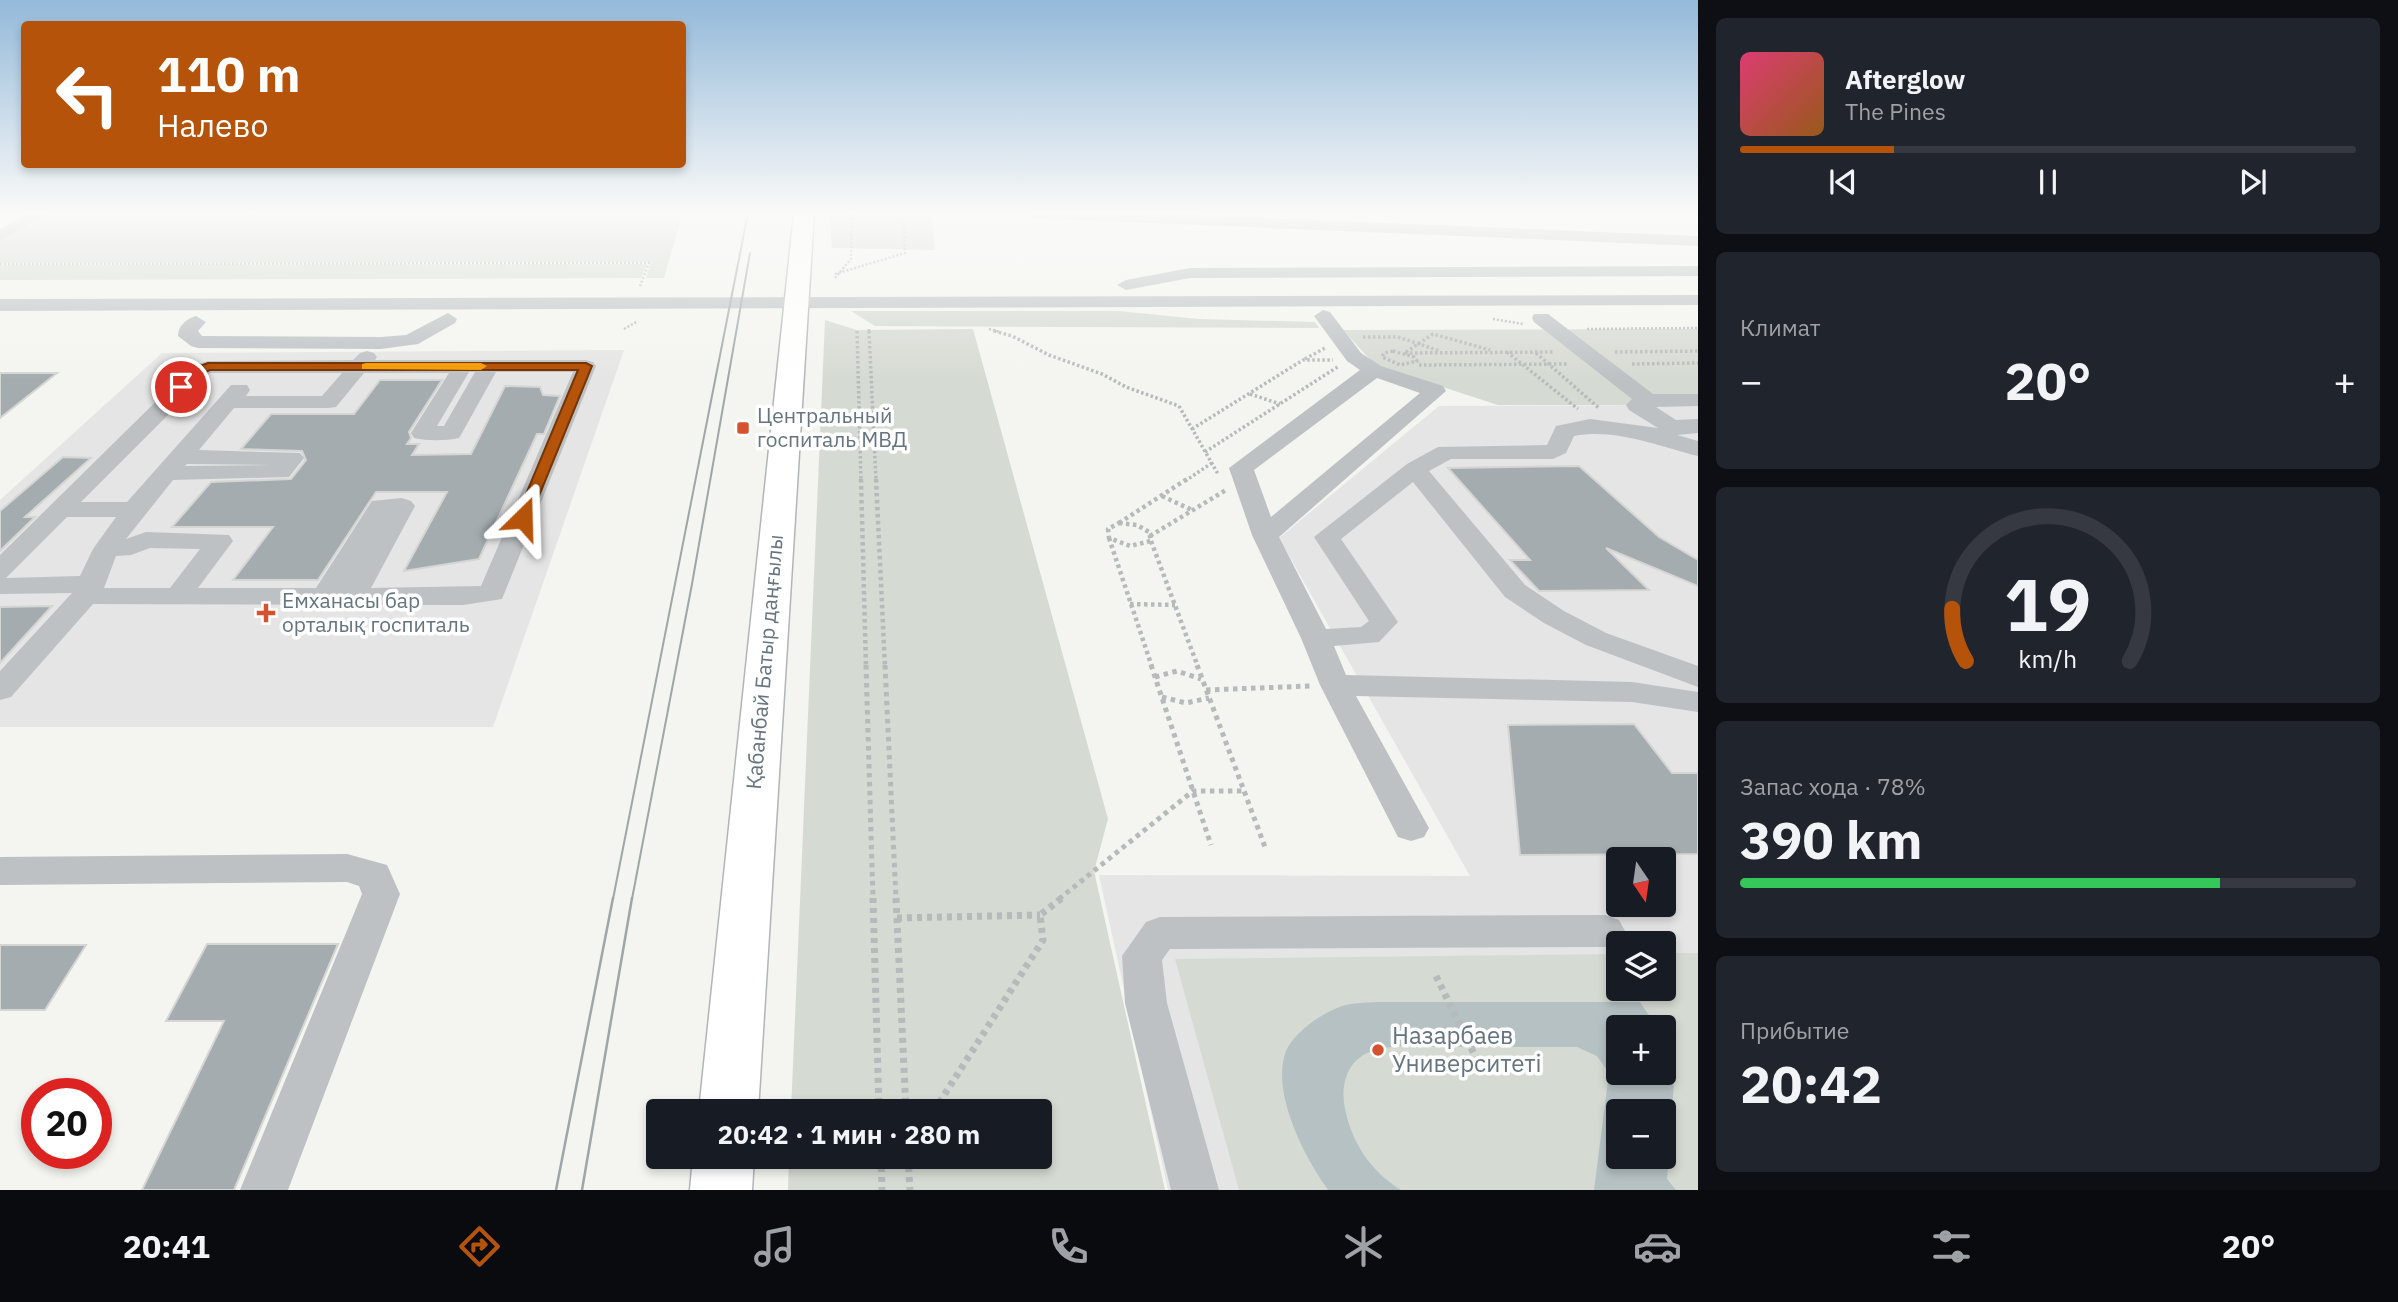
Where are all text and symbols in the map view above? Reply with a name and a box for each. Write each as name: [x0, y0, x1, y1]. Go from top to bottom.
text: 110 m: [157, 42, 301, 105]
icon: left: [42, 49, 133, 140]
text: Afterglow: [1845, 62, 1965, 96]
text: The Pines: [1845, 96, 1946, 126]
text: Налево: [157, 104, 268, 146]
icon: previous: [1824, 163, 1862, 201]
icon: pause: [2029, 163, 2067, 201]
icon: next: [2234, 163, 2272, 201]
text: Климат: [1740, 312, 1821, 342]
text: 20°: [2005, 347, 2091, 414]
text: −: [1740, 356, 1763, 405]
text: +: [2333, 356, 2356, 405]
pin: [151, 357, 211, 417]
icon: arrive: [162, 368, 200, 406]
place label: Центральный госпиталь МВД: [757, 401, 907, 453]
marker: Центральный госпиталь МВД: [735, 420, 751, 436]
position arrow: [486, 481, 560, 555]
street label: Қабанбай Батыр даңғылы: [739, 533, 789, 791]
text: 19: [2004, 556, 2092, 651]
place label: Емханасы бар орталық госпиталь: [282, 586, 470, 638]
marker: Емханасы бар орталық госпиталь: [256, 603, 276, 623]
text: km/h: [2019, 642, 2077, 675]
text: Запас хода · 78%: [1740, 771, 1926, 801]
text: 390 km: [1740, 806, 1922, 873]
north arrow: [1606, 847, 1676, 917]
map controls: [1606, 847, 1676, 1169]
button: layers: [1606, 931, 1676, 1001]
button: +: [1606, 1015, 1676, 1085]
text: Прибытие: [1740, 1015, 1849, 1045]
place label: Назарбаев Университеті: [1392, 1019, 1542, 1079]
marker: Назарбаев Университеті: [1370, 1042, 1386, 1058]
text: 20:42: [1740, 1050, 1882, 1117]
speed limit sign: 20: [21, 1078, 112, 1169]
button: −: [1606, 1099, 1676, 1169]
text: 20:42 · 1 мин · 280 m: [718, 1117, 980, 1151]
icon: directions: [455, 1222, 504, 1271]
icon: music: [750, 1222, 799, 1271]
icon: phone: [1044, 1222, 1093, 1271]
icon: climate: [1339, 1222, 1388, 1271]
icon: car: [1633, 1222, 1682, 1271]
icon: filters: [1927, 1222, 1976, 1271]
text: 20:41: [123, 1225, 210, 1267]
text: 20°: [2222, 1225, 2275, 1267]

